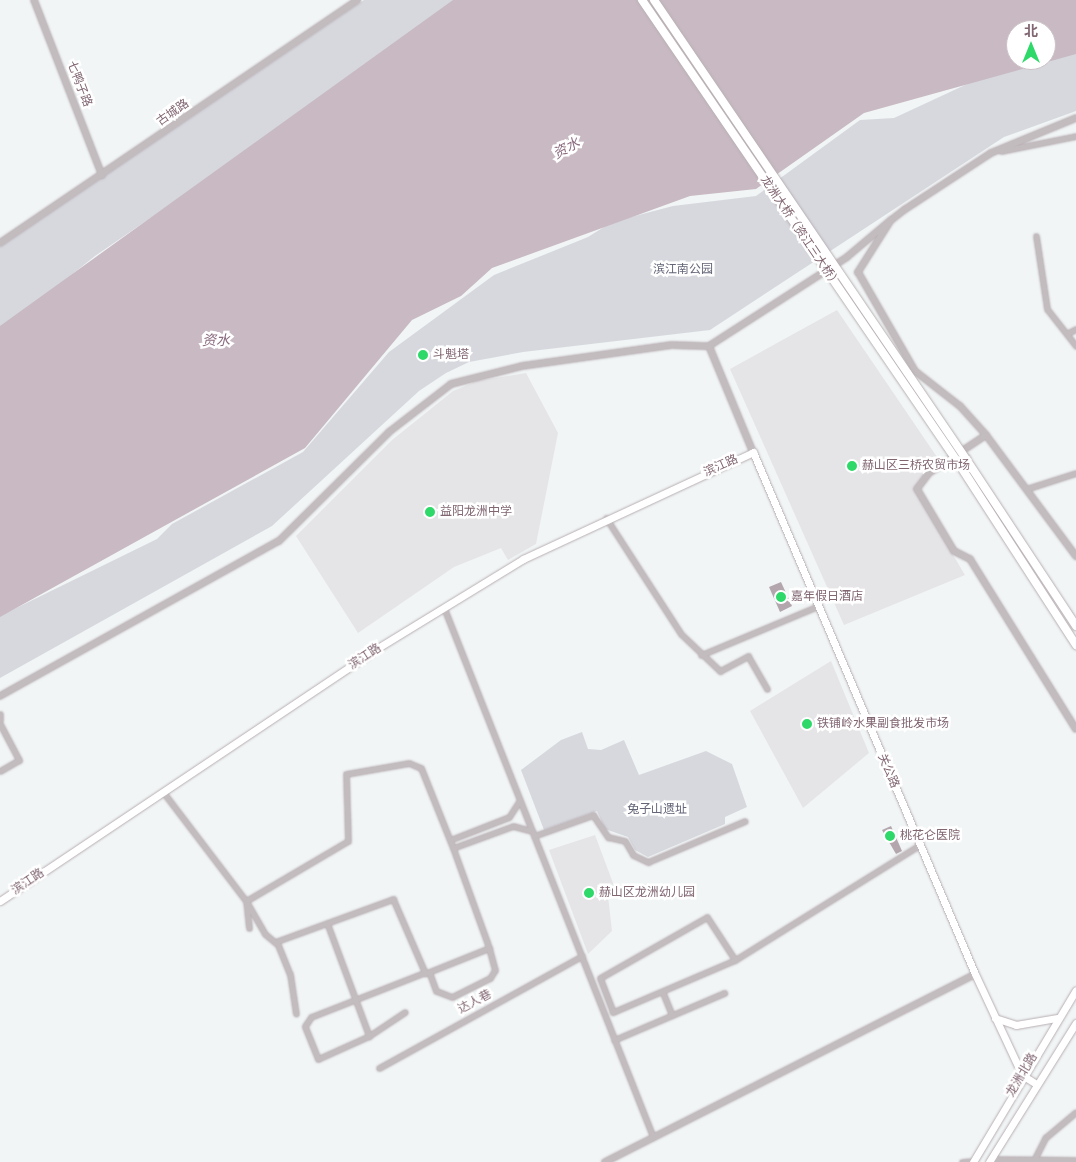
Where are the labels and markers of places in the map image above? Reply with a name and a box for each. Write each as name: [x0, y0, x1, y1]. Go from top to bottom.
place label: 斗魁塔: [433, 348, 469, 362]
marker: 斗魁塔: [417, 349, 429, 361]
place label: 赫山区三桥农贸市场: [862, 459, 970, 473]
marker: 赫山区三桥农贸市场: [846, 460, 858, 472]
place label: 益阳龙洲中学: [440, 505, 512, 519]
marker: 益阳龙洲中学: [424, 506, 436, 518]
place label: 嘉年假日酒店: [791, 590, 863, 604]
marker: 嘉年假日酒店: [775, 591, 787, 603]
place label: 铁铺岭水果副食批发市场: [817, 717, 949, 731]
marker: 铁铺岭水果副食批发市场: [801, 718, 813, 730]
place label: 桃花仑医院: [900, 829, 960, 843]
marker: 桃花仑医院: [884, 830, 896, 842]
place label: 赫山区龙洲幼儿园: [599, 886, 695, 900]
marker: 赫山区龙洲幼儿园: [583, 887, 595, 899]

